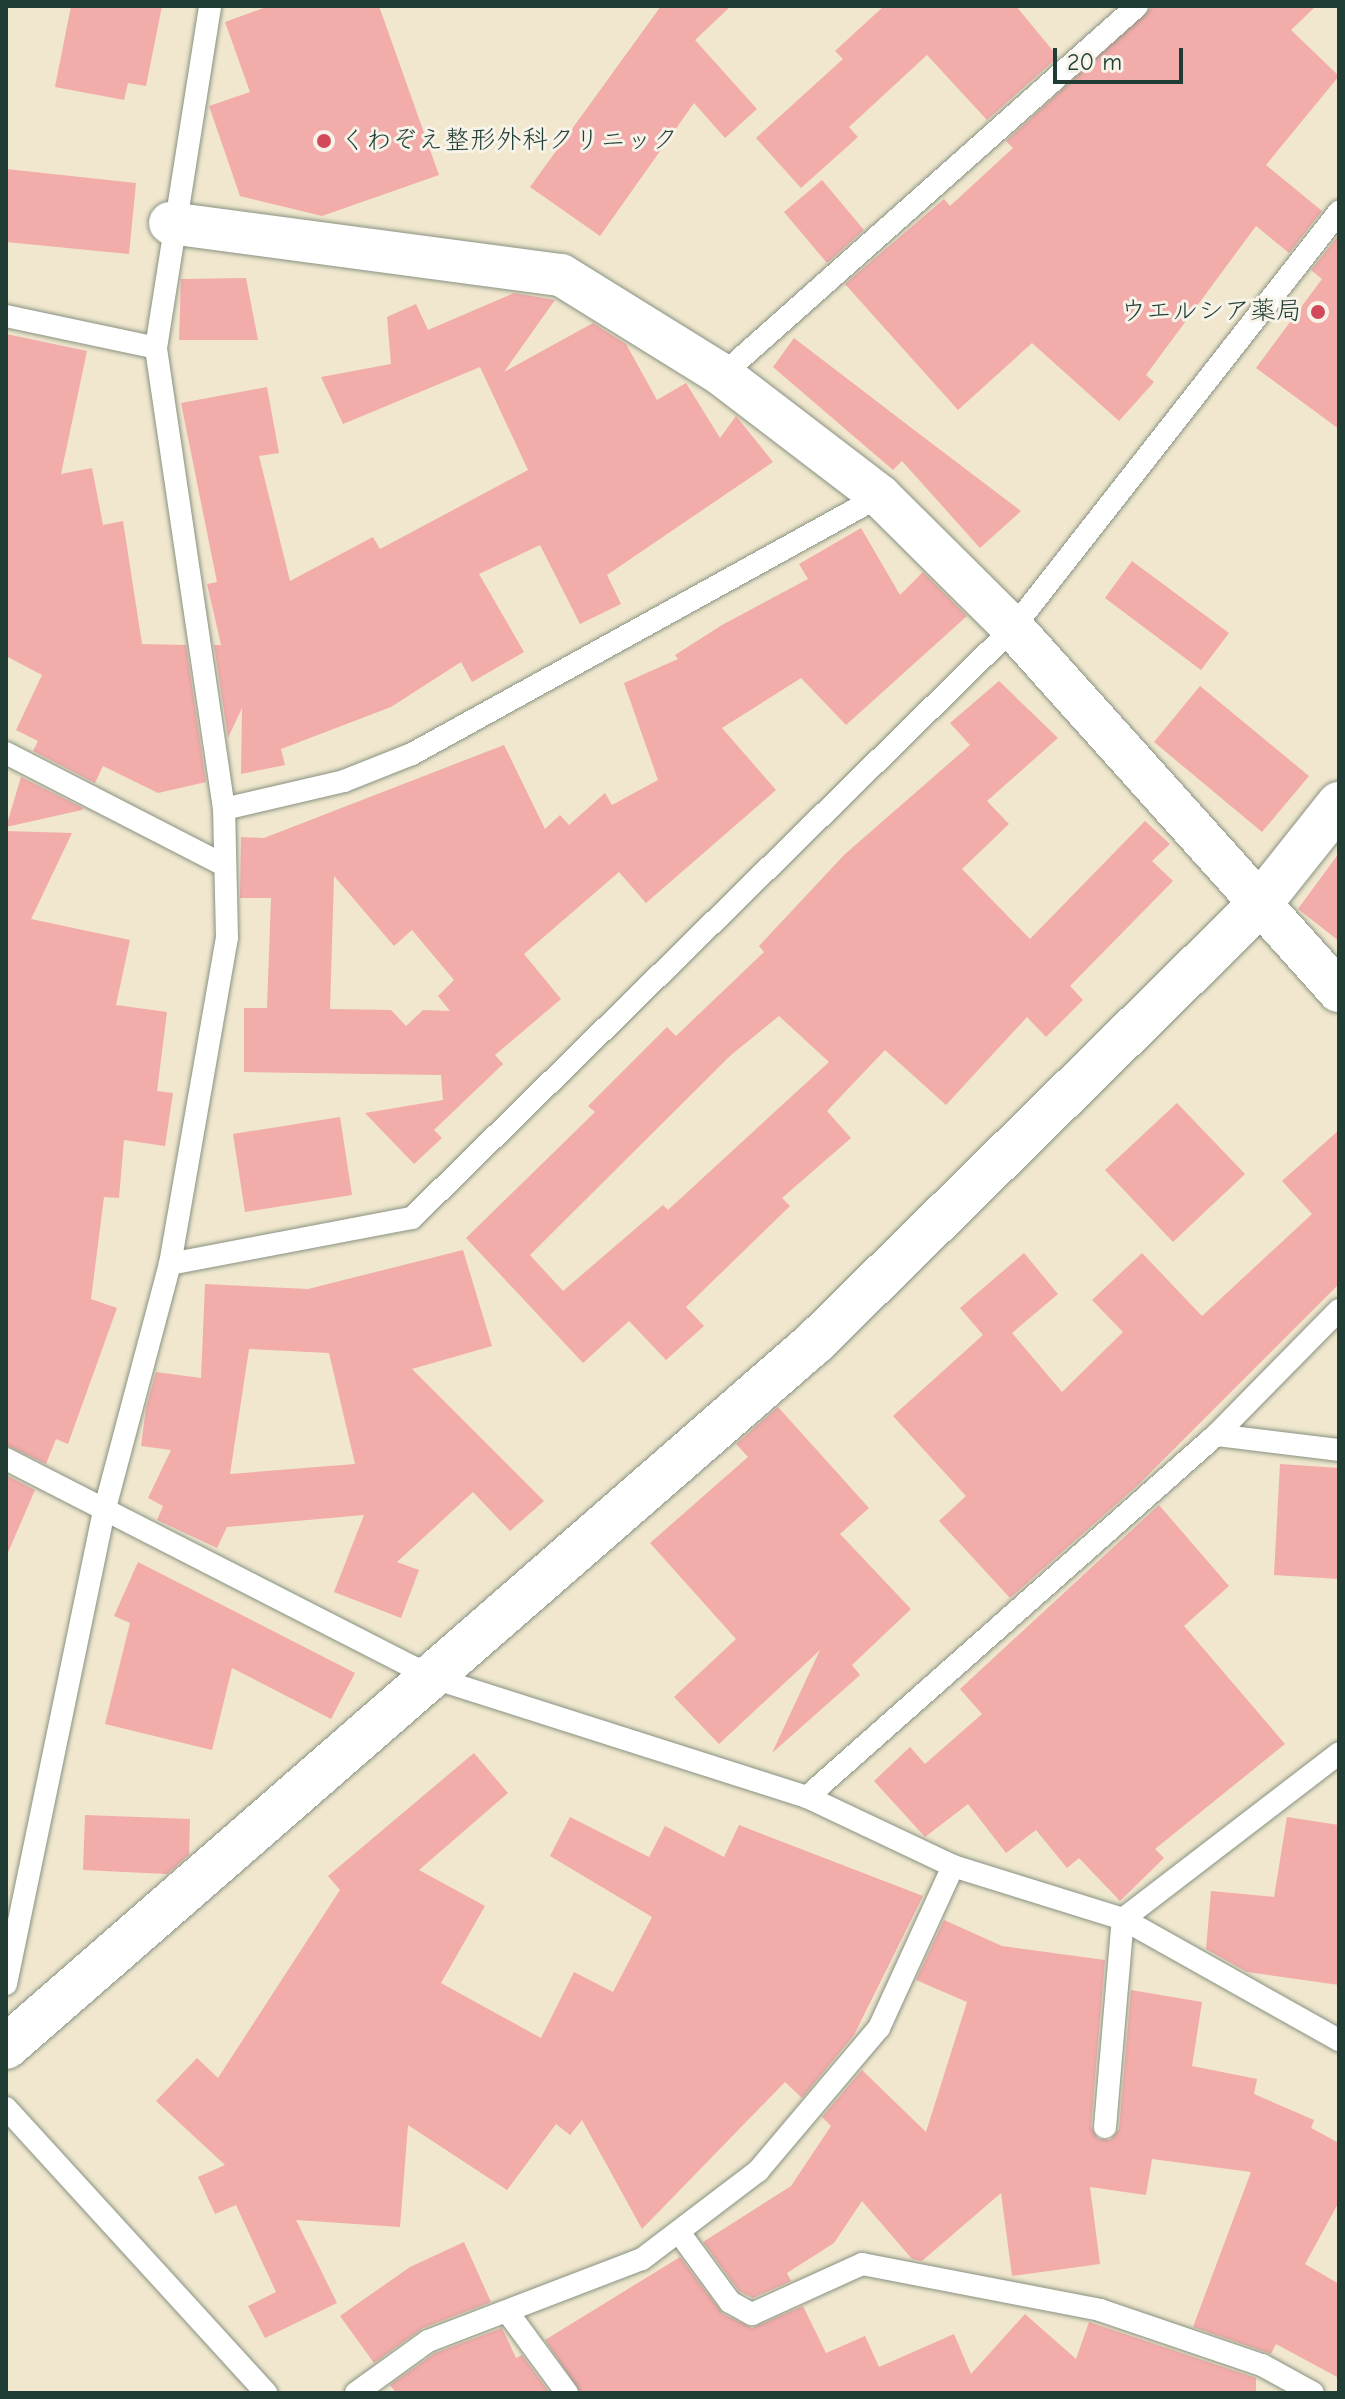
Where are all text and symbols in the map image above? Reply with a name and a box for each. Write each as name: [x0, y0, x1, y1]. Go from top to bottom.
scale bar: [1057, 32, 1187, 82]
text: 20 m: [1067, 48, 1122, 76]
place label: くわぞえ整形外科クリニック: [340, 125, 678, 157]
marker: くわぞえ整形外科クリニック: [315, 132, 333, 150]
place label: ウエルシア薬局: [1120, 296, 1302, 328]
marker: ウエルシア薬局: [1309, 303, 1327, 321]

